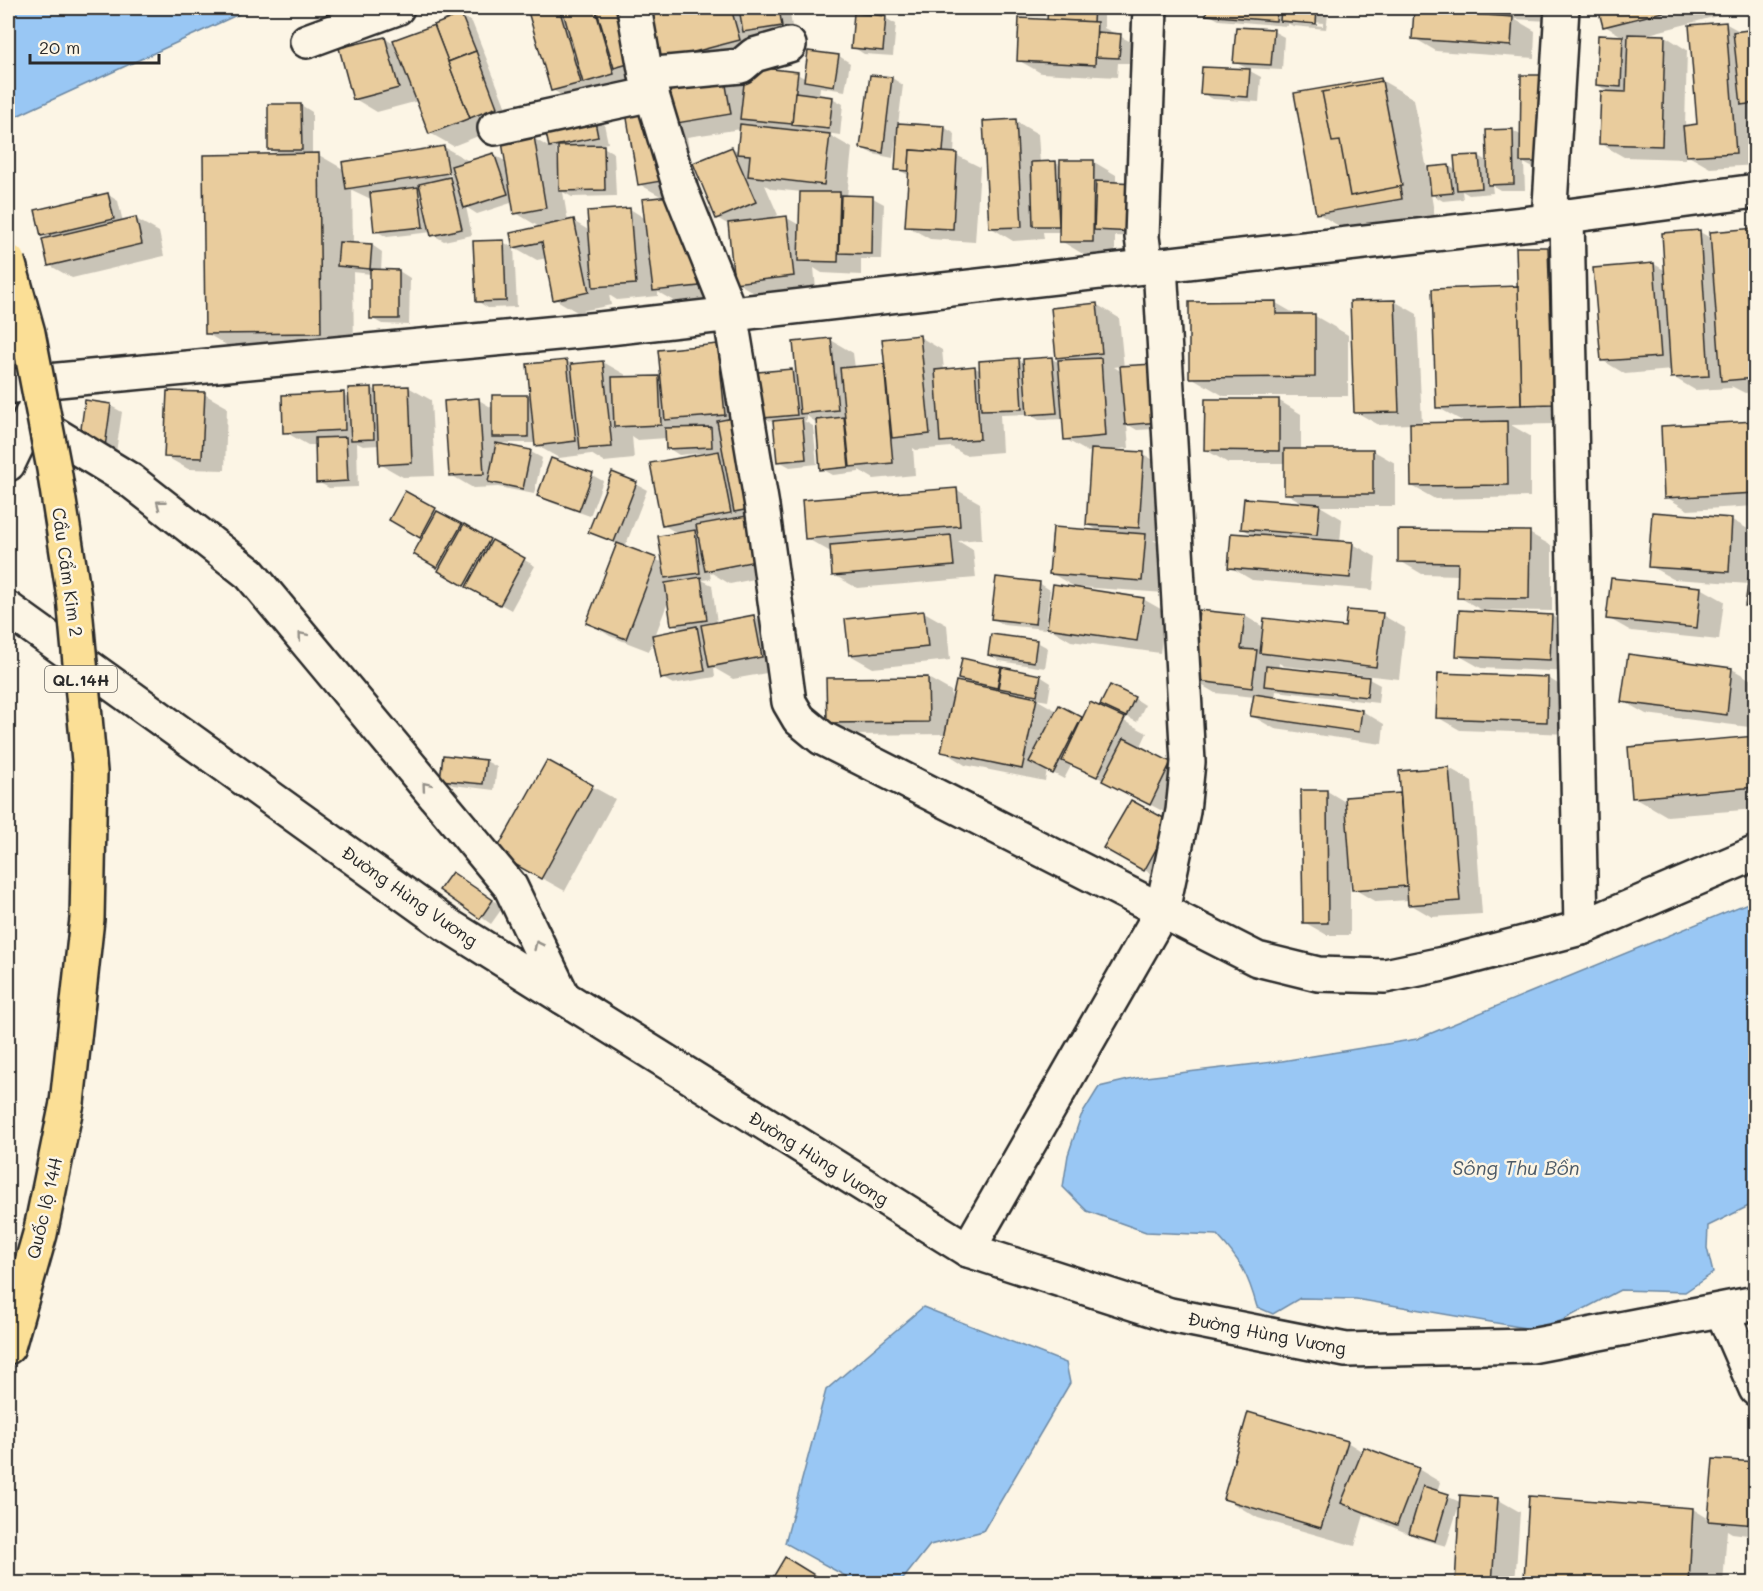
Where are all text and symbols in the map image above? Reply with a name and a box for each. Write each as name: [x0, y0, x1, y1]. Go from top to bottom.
scale bar: [30, 27, 159, 65]
text: 20 m: [39, 35, 80, 59]
one-way arrow: [156, 500, 167, 511]
street label: Cầu Cẩm Kim 2: [47, 506, 89, 638]
one-way arrow: [298, 632, 309, 643]
road number: QL.14H: [45, 666, 117, 692]
one-way arrow: [423, 782, 434, 793]
street label: Đường Hùng Vương: [337, 840, 483, 952]
one-way arrow: [533, 940, 545, 951]
street label: Đường Hùng Vương: [744, 1105, 894, 1211]
water label: Sông Thu Bồn: [1452, 1154, 1580, 1180]
street label: Quốc lộ 14H: [21, 1155, 67, 1261]
street label: Đường Hùng Vương: [1186, 1306, 1348, 1360]

